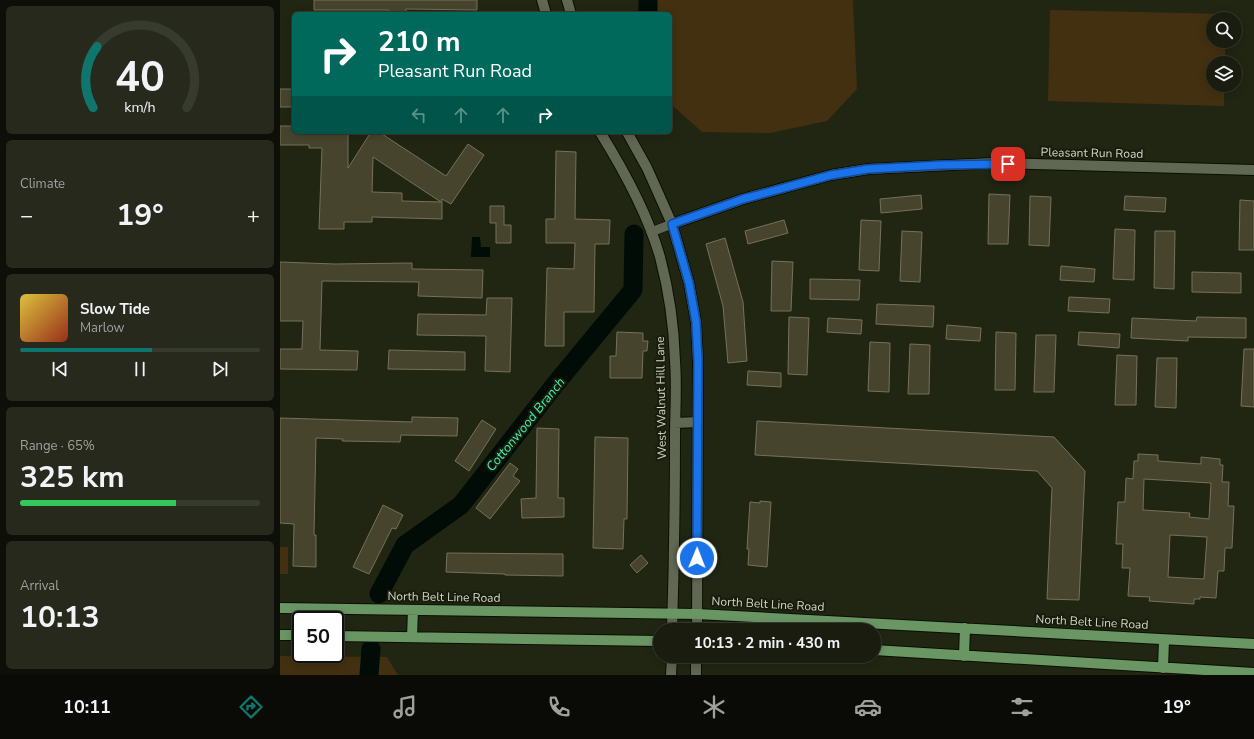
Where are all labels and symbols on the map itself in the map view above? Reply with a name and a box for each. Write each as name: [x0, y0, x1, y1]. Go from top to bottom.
street label: Pleasant Run Road: [1041, 144, 1143, 162]
pin: [991, 147, 1025, 181]
street label: West Walnut Hill Lane: [652, 336, 670, 460]
water label: Cottonwood Branch: [482, 374, 569, 475]
position arrow: [676, 537, 718, 579]
street label: North Belt Line Road: [387, 588, 501, 606]
street label: North Belt Line Road: [711, 593, 825, 615]
speed limit sign: 50: [292, 611, 344, 663]
street label: North Belt Line Road: [1035, 611, 1149, 633]

